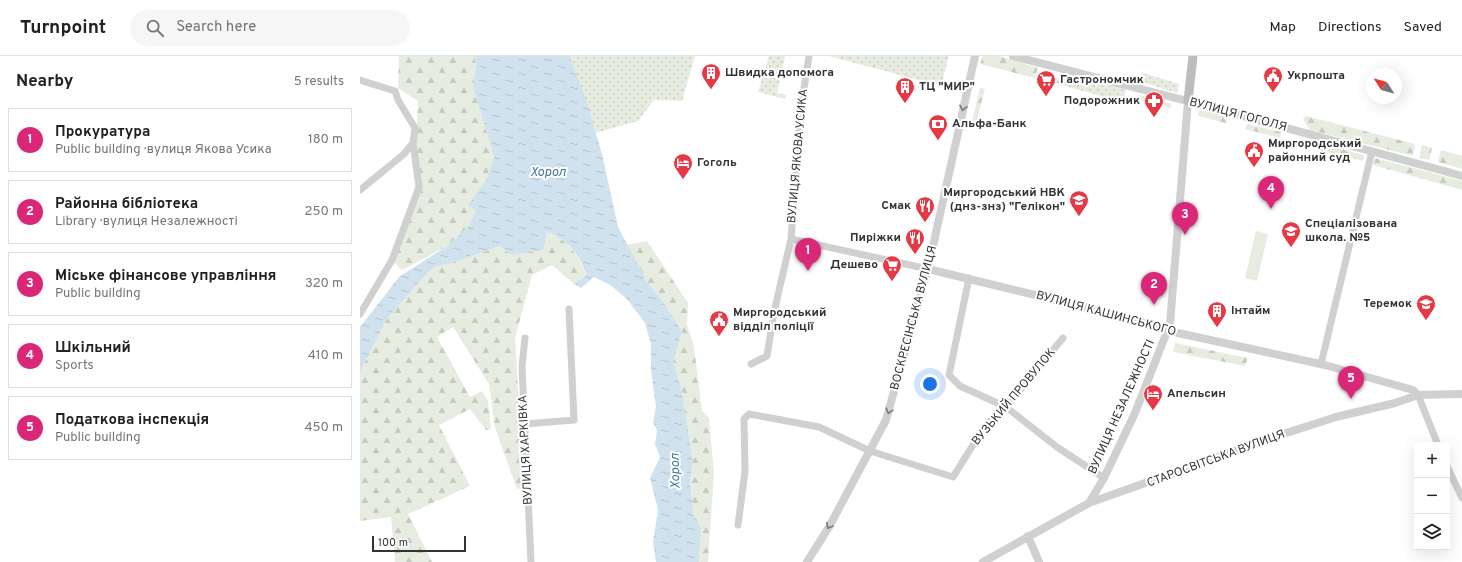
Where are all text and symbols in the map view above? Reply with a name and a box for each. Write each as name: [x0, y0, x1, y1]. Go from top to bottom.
search box: [130, 10, 410, 46]
text: Turnpoint: [20, 16, 106, 40]
icon: search: [144, 17, 166, 39]
text: Search here: [176, 18, 256, 37]
text: Map: [1270, 19, 1296, 36]
text: Directions: [1318, 19, 1382, 36]
text: Saved: [1404, 19, 1442, 36]
building icon: Швидка допомога: [700, 62, 722, 90]
place label: Швидка допомога: [725, 65, 834, 81]
public building icon: Укрпошта: [1262, 65, 1284, 93]
place label: Укрпошта: [1287, 68, 1345, 84]
north arrow: [1366, 68, 1402, 104]
supermarket icon: Гастрономчик: [1035, 69, 1057, 97]
text: Nearby: [16, 71, 73, 93]
place label: Гастрономчик: [1060, 72, 1144, 88]
text: 5 results: [294, 74, 344, 90]
building icon: ТЦ "МИР": [894, 76, 916, 104]
place label: ТЦ "МИР": [919, 79, 975, 95]
street label: ВУЛИЦЯ ЯКОВА УСИКА: [784, 88, 812, 224]
pharmacy icon: Подорожник: [1143, 90, 1165, 118]
place label: Подорожник: [1064, 93, 1140, 109]
street label: ВУЛИЦЯ ГОГОЛЯ: [1187, 94, 1289, 136]
one-way arrow: [959, 104, 968, 111]
bank icon: Альфа-Банк: [927, 113, 949, 141]
place label: Альфа-Банк: [952, 116, 1027, 132]
text: Прокуратура: [55, 123, 150, 142]
text: 1: [27, 132, 33, 148]
text: 180 m: [308, 132, 343, 148]
place label: Миргородський районний суд: [1268, 136, 1361, 166]
public building icon: Миргородський районний суд: [1243, 140, 1265, 168]
text: Public building · вулиця Якова Усика: [55, 142, 272, 158]
hotel icon: Гоголь: [672, 152, 694, 180]
place label: Гоголь: [697, 155, 737, 171]
water label: Хорол: [530, 165, 566, 181]
pin: 4: [1258, 176, 1284, 209]
place label: Миргородський НВК (днз-знз) "Гелікон": [943, 185, 1065, 215]
school or university icon: Миргородський НВК (днз-знз) "Гелікон": [1068, 189, 1090, 217]
text: Районна бібліотека: [55, 195, 198, 214]
restaurant icon: Смак: [914, 195, 936, 223]
place label: Смак: [881, 198, 911, 214]
pin: 3: [1172, 202, 1198, 235]
text: 2: [26, 204, 34, 220]
text: 250 m: [305, 204, 343, 220]
text: Library · вулиця Незалежності: [55, 214, 238, 230]
place label: Спеціалізована школа. №5: [1305, 216, 1397, 246]
school or university icon: Спеціалізована школа. №5: [1280, 220, 1302, 248]
restaurant icon: Пиріжки: [904, 227, 926, 255]
place label: Пиріжки: [850, 230, 901, 246]
pin: 1: [795, 238, 821, 271]
street label: ВОСКРЕСІНСЬКА ВУЛИЦЯ: [887, 244, 941, 392]
supermarket icon: Дешево: [881, 254, 903, 282]
place label: Дешево: [830, 257, 878, 273]
text: Міське фінансове управління: [55, 267, 276, 286]
pin: 2: [1141, 272, 1167, 305]
text: 3: [26, 276, 34, 292]
text: 320 m: [305, 276, 343, 292]
text: Public building: [55, 286, 141, 302]
street label: ВУЛИЦЯ КАШИНСЬКОГО: [1034, 288, 1178, 340]
school or university icon: Теремок: [1415, 293, 1437, 321]
place label: Теремок: [1363, 296, 1412, 312]
building icon: Інтайм: [1206, 300, 1228, 328]
place label: Інтайм: [1231, 303, 1270, 319]
place label: Миргородський відділ поліції: [733, 305, 826, 335]
public building icon: Миргородський відділ поліції: [708, 309, 730, 337]
street label: ВУЛИЦЯ НЕЗАЛЕЖНОСТІ: [1085, 337, 1159, 477]
text: Шкільний: [55, 339, 131, 358]
street label: ВУЗЬКИЙ ПРОВУЛОК: [969, 345, 1060, 449]
text: 4: [26, 348, 34, 364]
text: 410 m: [308, 348, 343, 364]
text: Sports: [55, 358, 94, 374]
pin: 5: [1338, 366, 1364, 399]
your location: [920, 374, 940, 394]
hotel icon: Апельсин: [1142, 383, 1164, 411]
place label: Апельсин: [1167, 386, 1226, 402]
street label: ВУЛИЦЯ ХАРКІВКА: [515, 395, 537, 505]
one-way arrow: [885, 407, 894, 414]
text: Податкова інспекція: [55, 411, 209, 430]
text: 5: [26, 420, 34, 436]
text: 450 m: [304, 420, 343, 436]
street label: СТАРОСВІТСЬКА ВУЛИЦЯ: [1145, 427, 1287, 491]
text: Public building: [55, 430, 141, 446]
map controls: [1414, 442, 1450, 550]
button: +: [1414, 442, 1450, 478]
water label: Хорол: [667, 452, 685, 489]
button: −: [1414, 478, 1450, 514]
button: layers: [1414, 514, 1450, 550]
one-way arrow: [826, 522, 833, 529]
scale bar: [372, 534, 466, 553]
text: 100 m: [378, 536, 408, 550]

